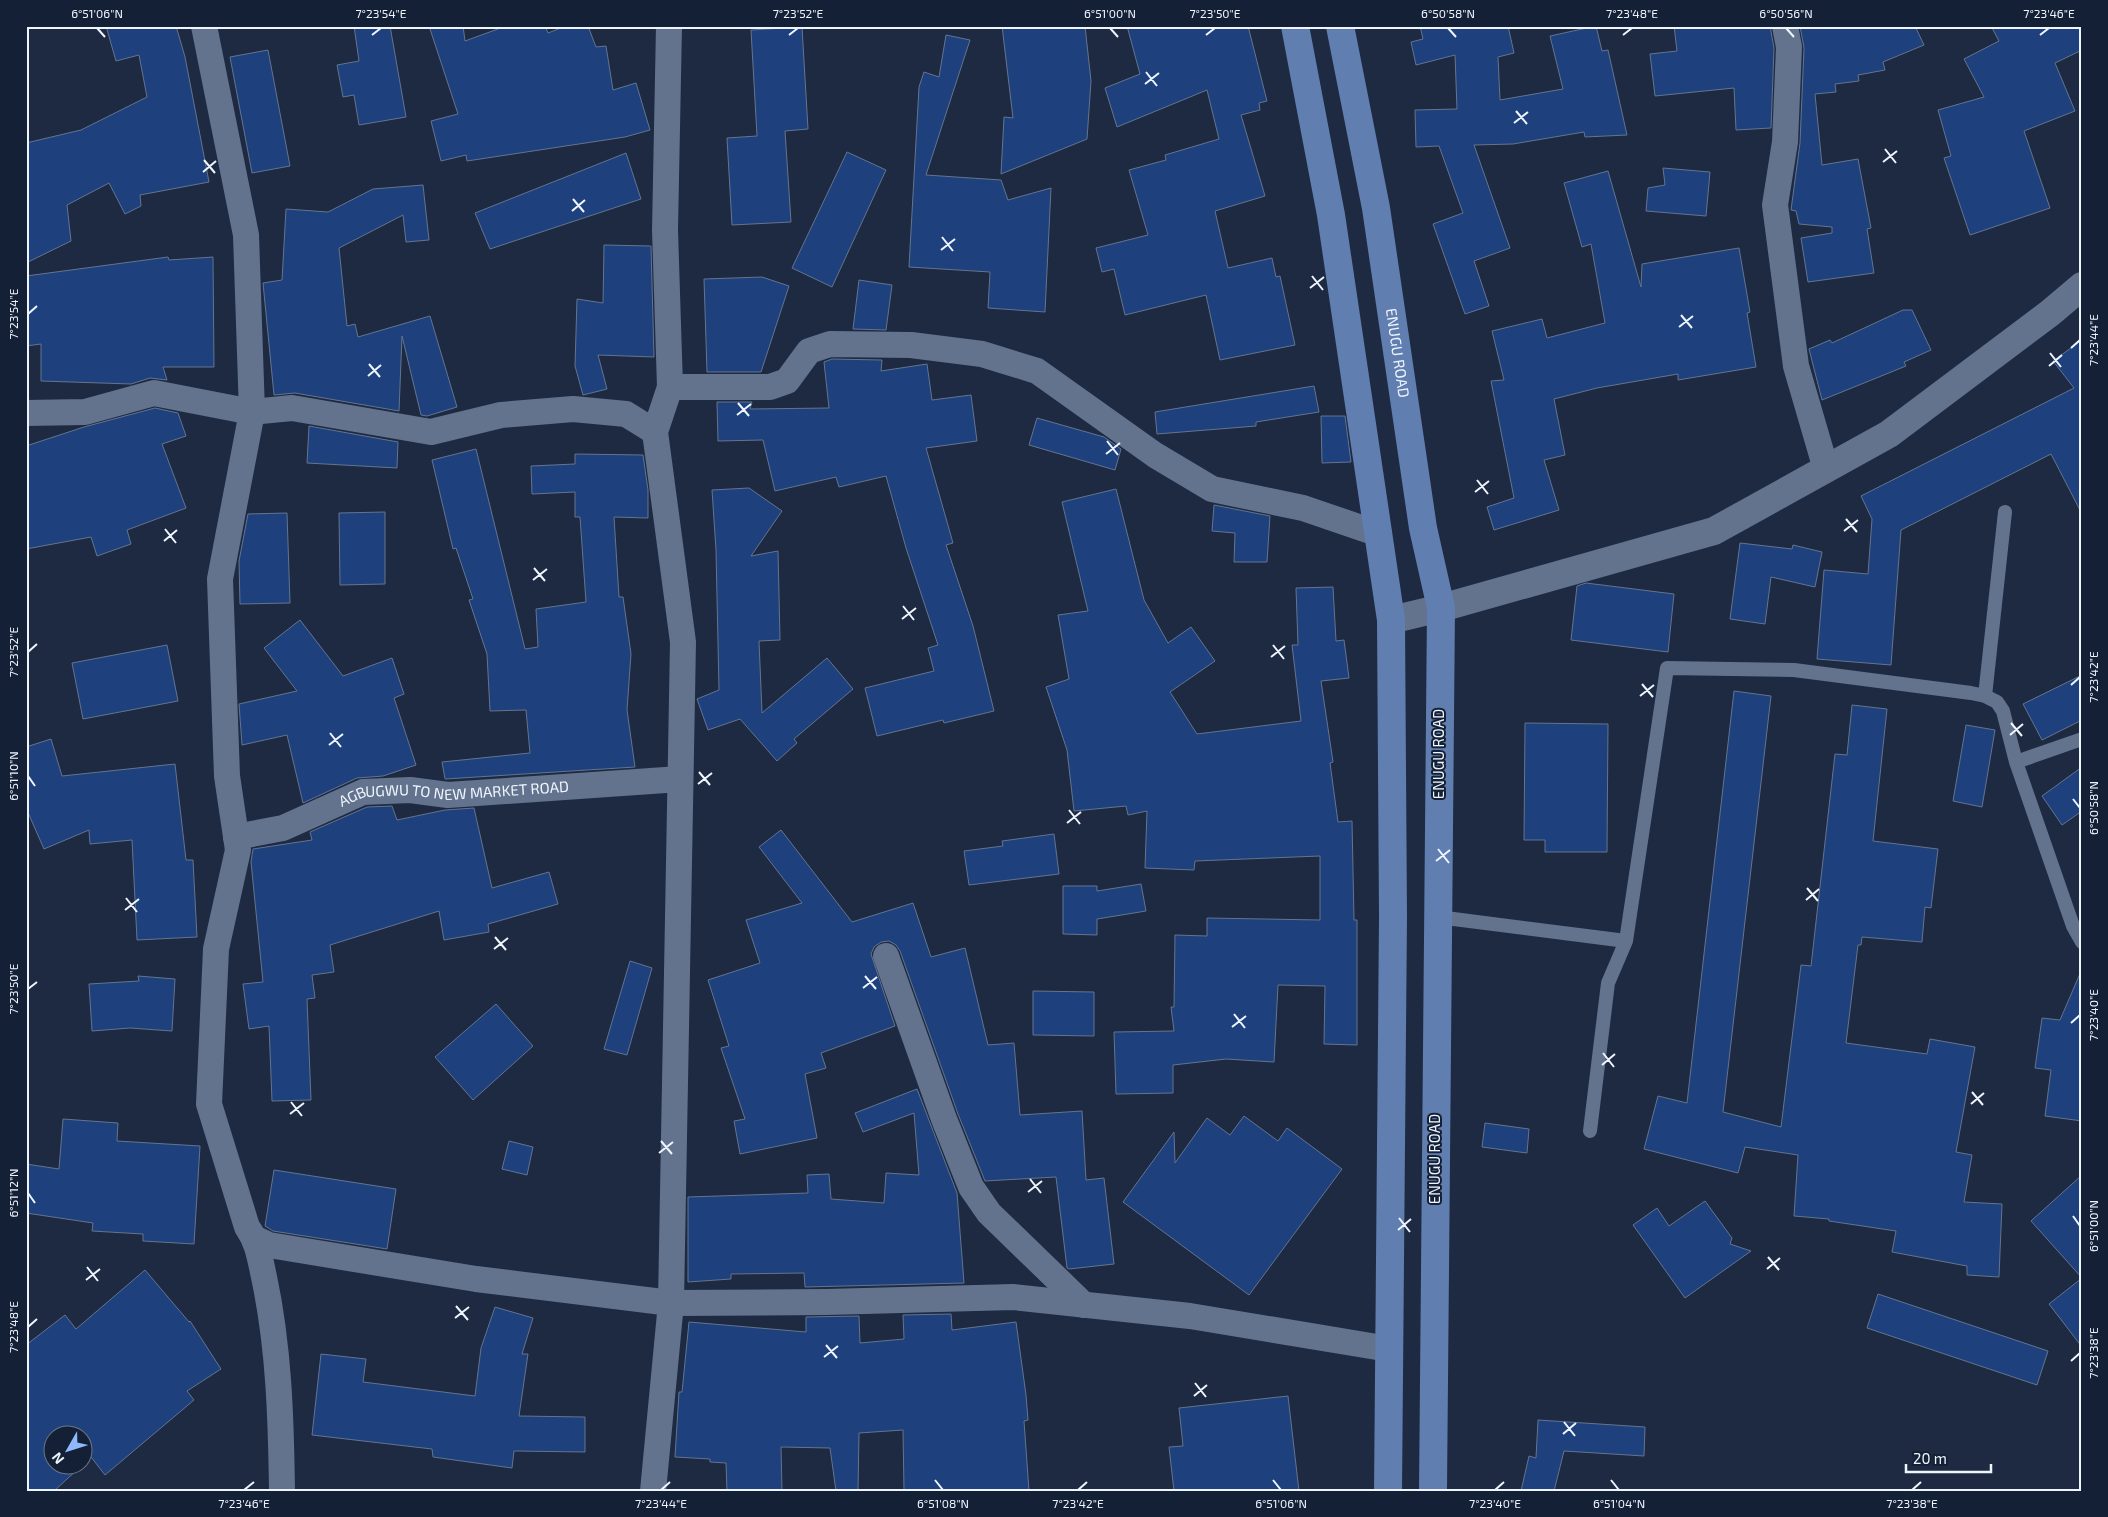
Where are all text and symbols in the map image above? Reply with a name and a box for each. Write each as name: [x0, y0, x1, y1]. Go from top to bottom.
text: 6°51'06"N: [71, 6, 123, 20]
text: 7°23'54"E: [355, 6, 407, 20]
text: 7°23'52"E: [773, 6, 824, 20]
text: 6°51'00"N: [1084, 6, 1136, 20]
text: 7°23'50"E: [1189, 6, 1241, 20]
text: 6°50'58"N: [1421, 6, 1475, 20]
text: 7°23'48"E: [1606, 6, 1658, 20]
text: 6°50'56"N: [1759, 6, 1813, 20]
text: 7°23'46"E: [2023, 6, 2075, 20]
text: 7°23'54"E: [6, 288, 20, 340]
street label: ENUGU ROAD: [1383, 307, 1414, 399]
text: 7°23'44"E: [2086, 314, 2100, 366]
text: 7°23'52"E: [6, 626, 20, 677]
text: 7°23'42"E: [2086, 651, 2100, 703]
street label: ENUGU ROAD: [1429, 709, 1447, 799]
text: 6°51'10"N: [6, 751, 20, 801]
street label: AGBUGWU TO NEW MARKET ROAD: [335, 777, 569, 810]
text: 6°50'58"N: [2086, 781, 2100, 835]
text: 7°23'50"E: [6, 963, 20, 1015]
text: 7°23'40"E: [2086, 989, 2100, 1041]
street label: ENUGU ROAD: [1425, 1114, 1443, 1204]
text: 6°51'12"N: [6, 1168, 20, 1218]
text: 6°51'00"N: [2086, 1200, 2100, 1252]
text: 7°23'48"E: [6, 1301, 20, 1353]
text: 7°23'38"E: [2086, 1327, 2100, 1379]
north arrow: [42, 1424, 92, 1474]
scale bar: [1906, 1442, 1990, 1474]
text: N: [48, 1449, 67, 1468]
text: 20 m: [1913, 1449, 1947, 1467]
text: 7°23'46"E: [218, 1496, 270, 1510]
text: 7°23'44"E: [635, 1496, 687, 1510]
text: 6°51'08"N: [917, 1496, 969, 1510]
text: 7°23'42"E: [1052, 1496, 1104, 1510]
text: 6°51'06"N: [1255, 1496, 1307, 1510]
text: 7°23'40"E: [1469, 1496, 1521, 1510]
text: 6°51'04"N: [1593, 1496, 1645, 1510]
text: 7°23'38"E: [1886, 1496, 1938, 1510]

